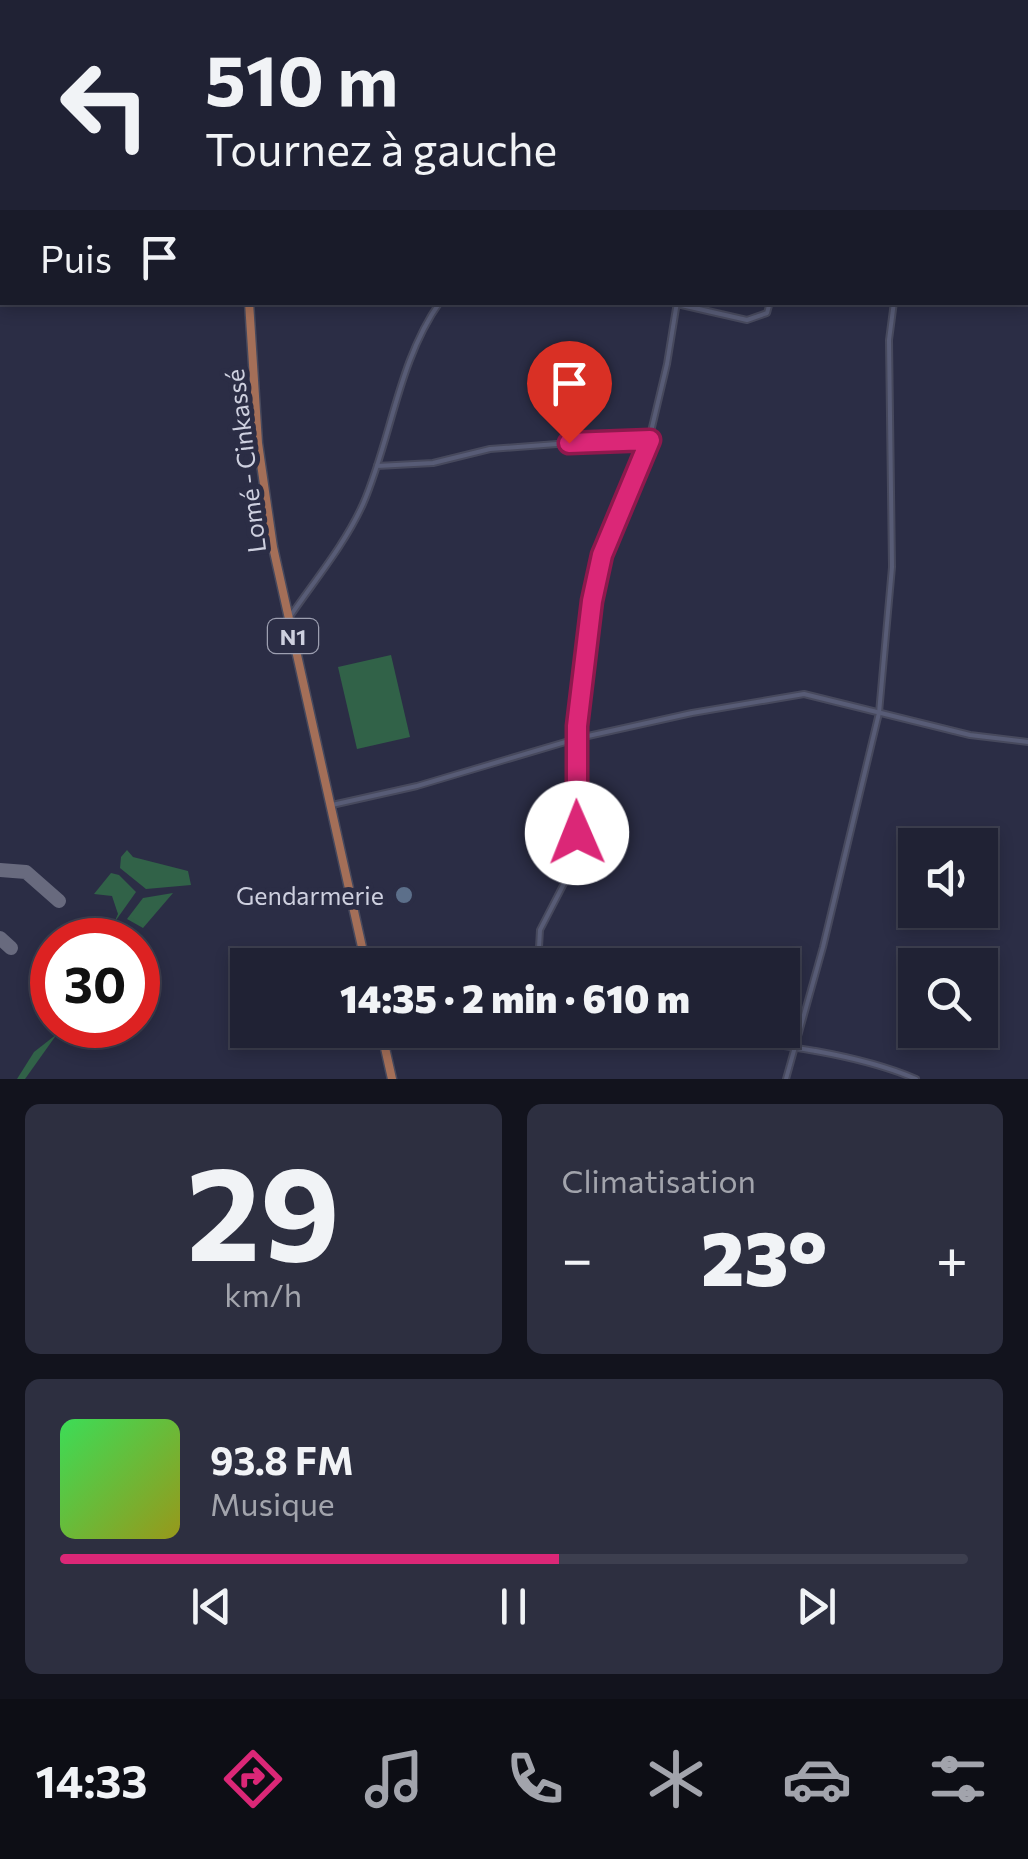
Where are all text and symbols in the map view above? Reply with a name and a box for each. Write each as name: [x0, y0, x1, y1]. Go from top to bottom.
text: 510 m: [205, 35, 398, 120]
icon: left: [40, 40, 170, 170]
text: Tournez à gauche: [205, 120, 557, 175]
icon: arrive: [132, 230, 187, 285]
text: Puis: [40, 234, 112, 281]
pin: [527, 341, 612, 444]
icon: arrive: [542, 356, 597, 411]
street label: Lomé - Cinkassé: [219, 367, 271, 555]
road number: N1: [268, 619, 318, 653]
position arrow: [525, 781, 629, 885]
map controls: [898, 828, 998, 1048]
button: sound: [898, 828, 998, 928]
place label: Gendarmerie: [236, 880, 384, 910]
marker: Gendarmerie: [393, 884, 415, 906]
speed limit sign: 30: [30, 918, 160, 1048]
button: search: [898, 948, 998, 1048]
text: 14:35 · 2 min · 610 m: [340, 974, 690, 1021]
text: 29: [187, 1129, 340, 1288]
text: Climatisation: [562, 1160, 756, 1200]
text: 23°: [701, 1210, 827, 1301]
text: −: [562, 1223, 593, 1290]
text: +: [936, 1223, 968, 1290]
text: km/h: [224, 1274, 302, 1314]
text: 93.8 FM: [210, 1436, 354, 1483]
text: Musique: [210, 1483, 335, 1523]
icon: previous: [184, 1579, 239, 1634]
icon: pause: [486, 1579, 541, 1634]
icon: next: [789, 1579, 844, 1634]
icon: directions: [218, 1744, 288, 1814]
icon: music: [359, 1744, 429, 1814]
icon: phone: [500, 1744, 570, 1814]
icon: climate: [641, 1744, 711, 1814]
icon: car: [782, 1744, 852, 1814]
icon: filters: [923, 1744, 993, 1814]
text: 14:33: [35, 1752, 147, 1807]

